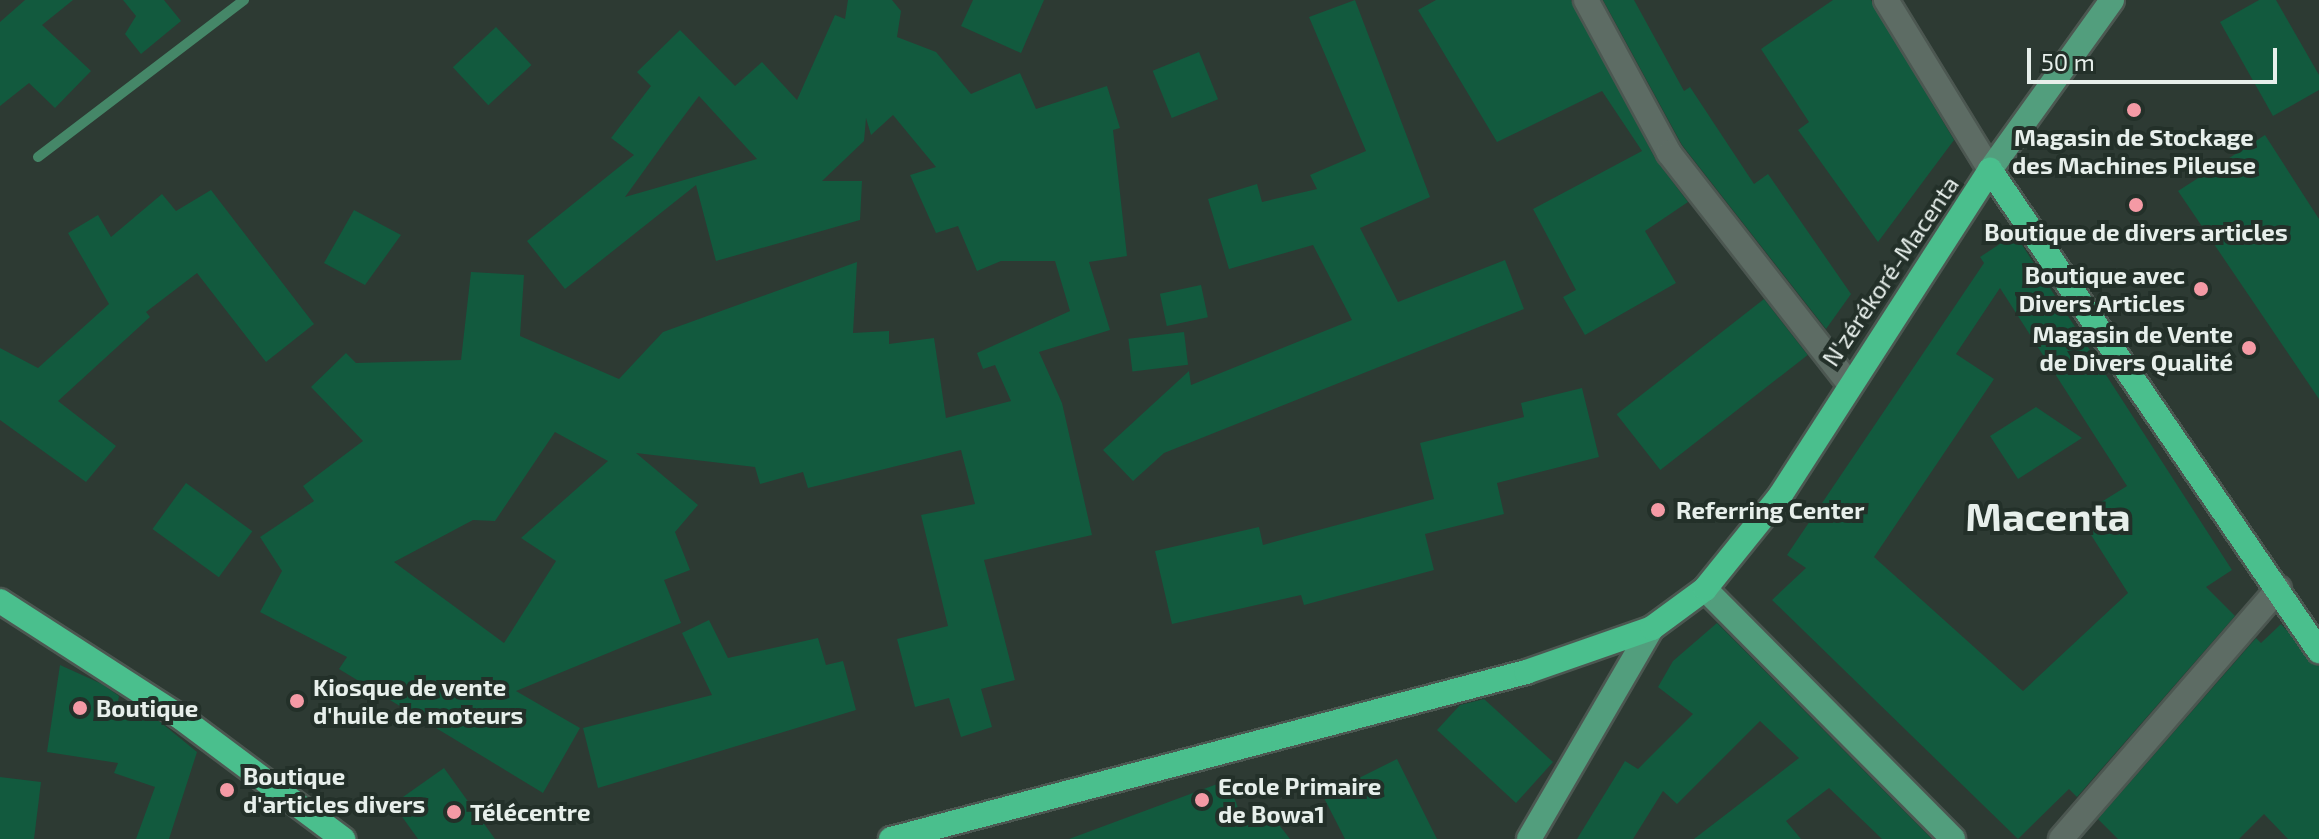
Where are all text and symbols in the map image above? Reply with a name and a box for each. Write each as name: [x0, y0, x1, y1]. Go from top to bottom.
scale bar: [2031, 32, 2281, 82]
text: 50 m: [2041, 47, 2095, 76]
marker: Magasin de Stockage des Machines Pileuse: [2125, 101, 2143, 119]
place label: Magasin de Stockage des Machines Pileuse: [2012, 123, 2256, 179]
street label: N'zérékoré-Macenta: [1816, 171, 1964, 371]
marker: Boutique de divers articles: [2127, 196, 2145, 214]
place label: Boutique de divers articles: [1984, 218, 2288, 246]
place label: Boutique avec Divers Articles: [2018, 261, 2185, 317]
marker: Boutique avec Divers Articles: [2192, 280, 2210, 298]
place label: Magasin de Vente de Divers Qualité: [2032, 320, 2233, 376]
marker: Magasin de Vente de Divers Qualité: [2240, 339, 2258, 357]
district label: Macenta: [1965, 491, 2131, 539]
place label: Referring Center: [1676, 496, 1864, 524]
marker: Referring Center: [1647, 499, 1669, 521]
place label: Kiosque de vente d'huile de moteurs: [313, 673, 523, 729]
marker: Kiosque de vente d'huile de moteurs: [288, 692, 306, 710]
place label: Boutique: [96, 694, 198, 722]
marker: Boutique: [71, 699, 89, 717]
place label: Boutique d'articles divers: [243, 762, 425, 818]
place label: Ecole Primaire de Bowa1: [1218, 772, 1381, 828]
marker: Boutique d'articles divers: [218, 781, 236, 799]
marker: Ecole Primaire de Bowa1: [1193, 791, 1211, 809]
place label: Télécentre: [470, 798, 590, 826]
marker: Télécentre: [445, 803, 463, 821]

